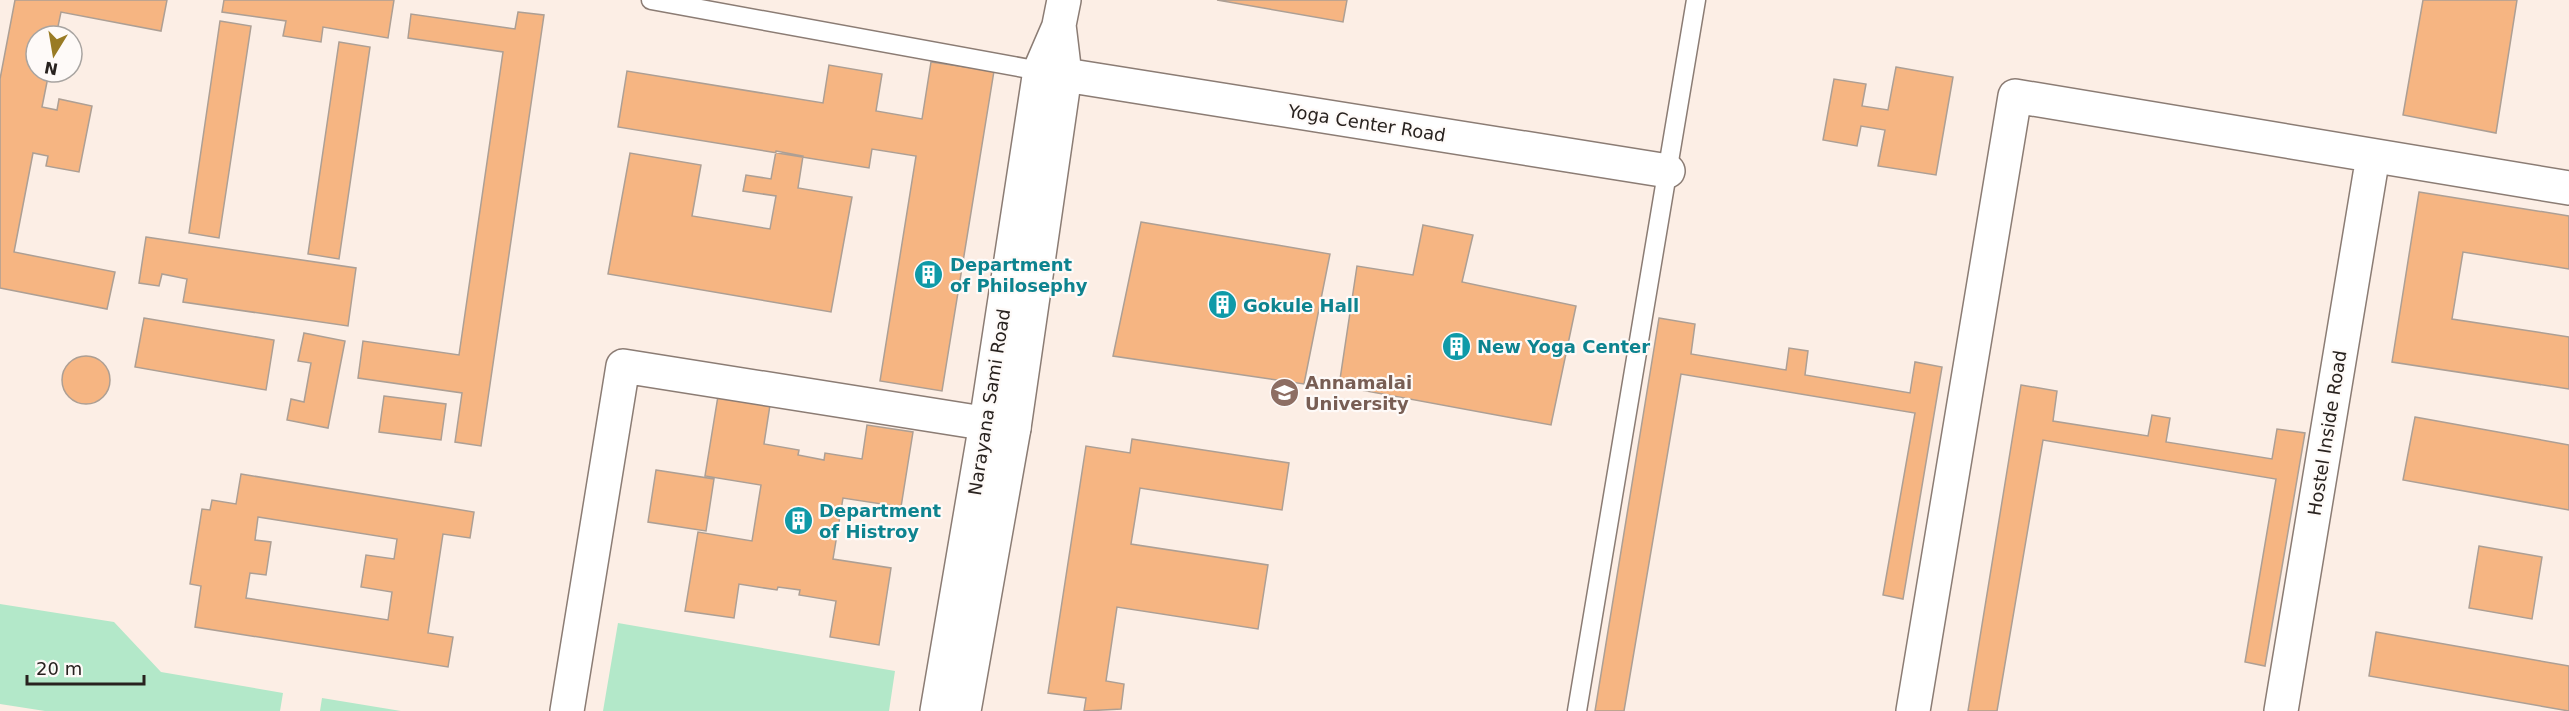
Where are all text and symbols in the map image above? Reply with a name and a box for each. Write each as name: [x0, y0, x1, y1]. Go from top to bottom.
north arrow: [24, 24, 84, 84]
text: N: [43, 58, 60, 79]
street label: Yoga Center Road: [1286, 100, 1447, 146]
place label: Department of Philosephy: [950, 254, 1088, 296]
building icon: Department of Philosephy: [913, 258, 945, 290]
building icon: Gokule Hall: [1206, 289, 1238, 321]
place label: Gokule Hall: [1243, 295, 1359, 316]
street label: Narayana Sami Road: [964, 307, 1014, 497]
building icon: New Yoga Center: [1440, 330, 1472, 362]
place label: New Yoga Center: [1477, 336, 1650, 357]
street label: Hostel Inside Road: [2304, 349, 2350, 517]
place label: Annamalai University: [1305, 372, 1412, 414]
school or university icon: Annamalai University: [1268, 376, 1300, 408]
place label: Department of Histroy: [819, 500, 941, 542]
building icon: Department of Histroy: [782, 504, 814, 536]
scale bar: [27, 648, 144, 686]
text: 20 m: [36, 658, 82, 679]

